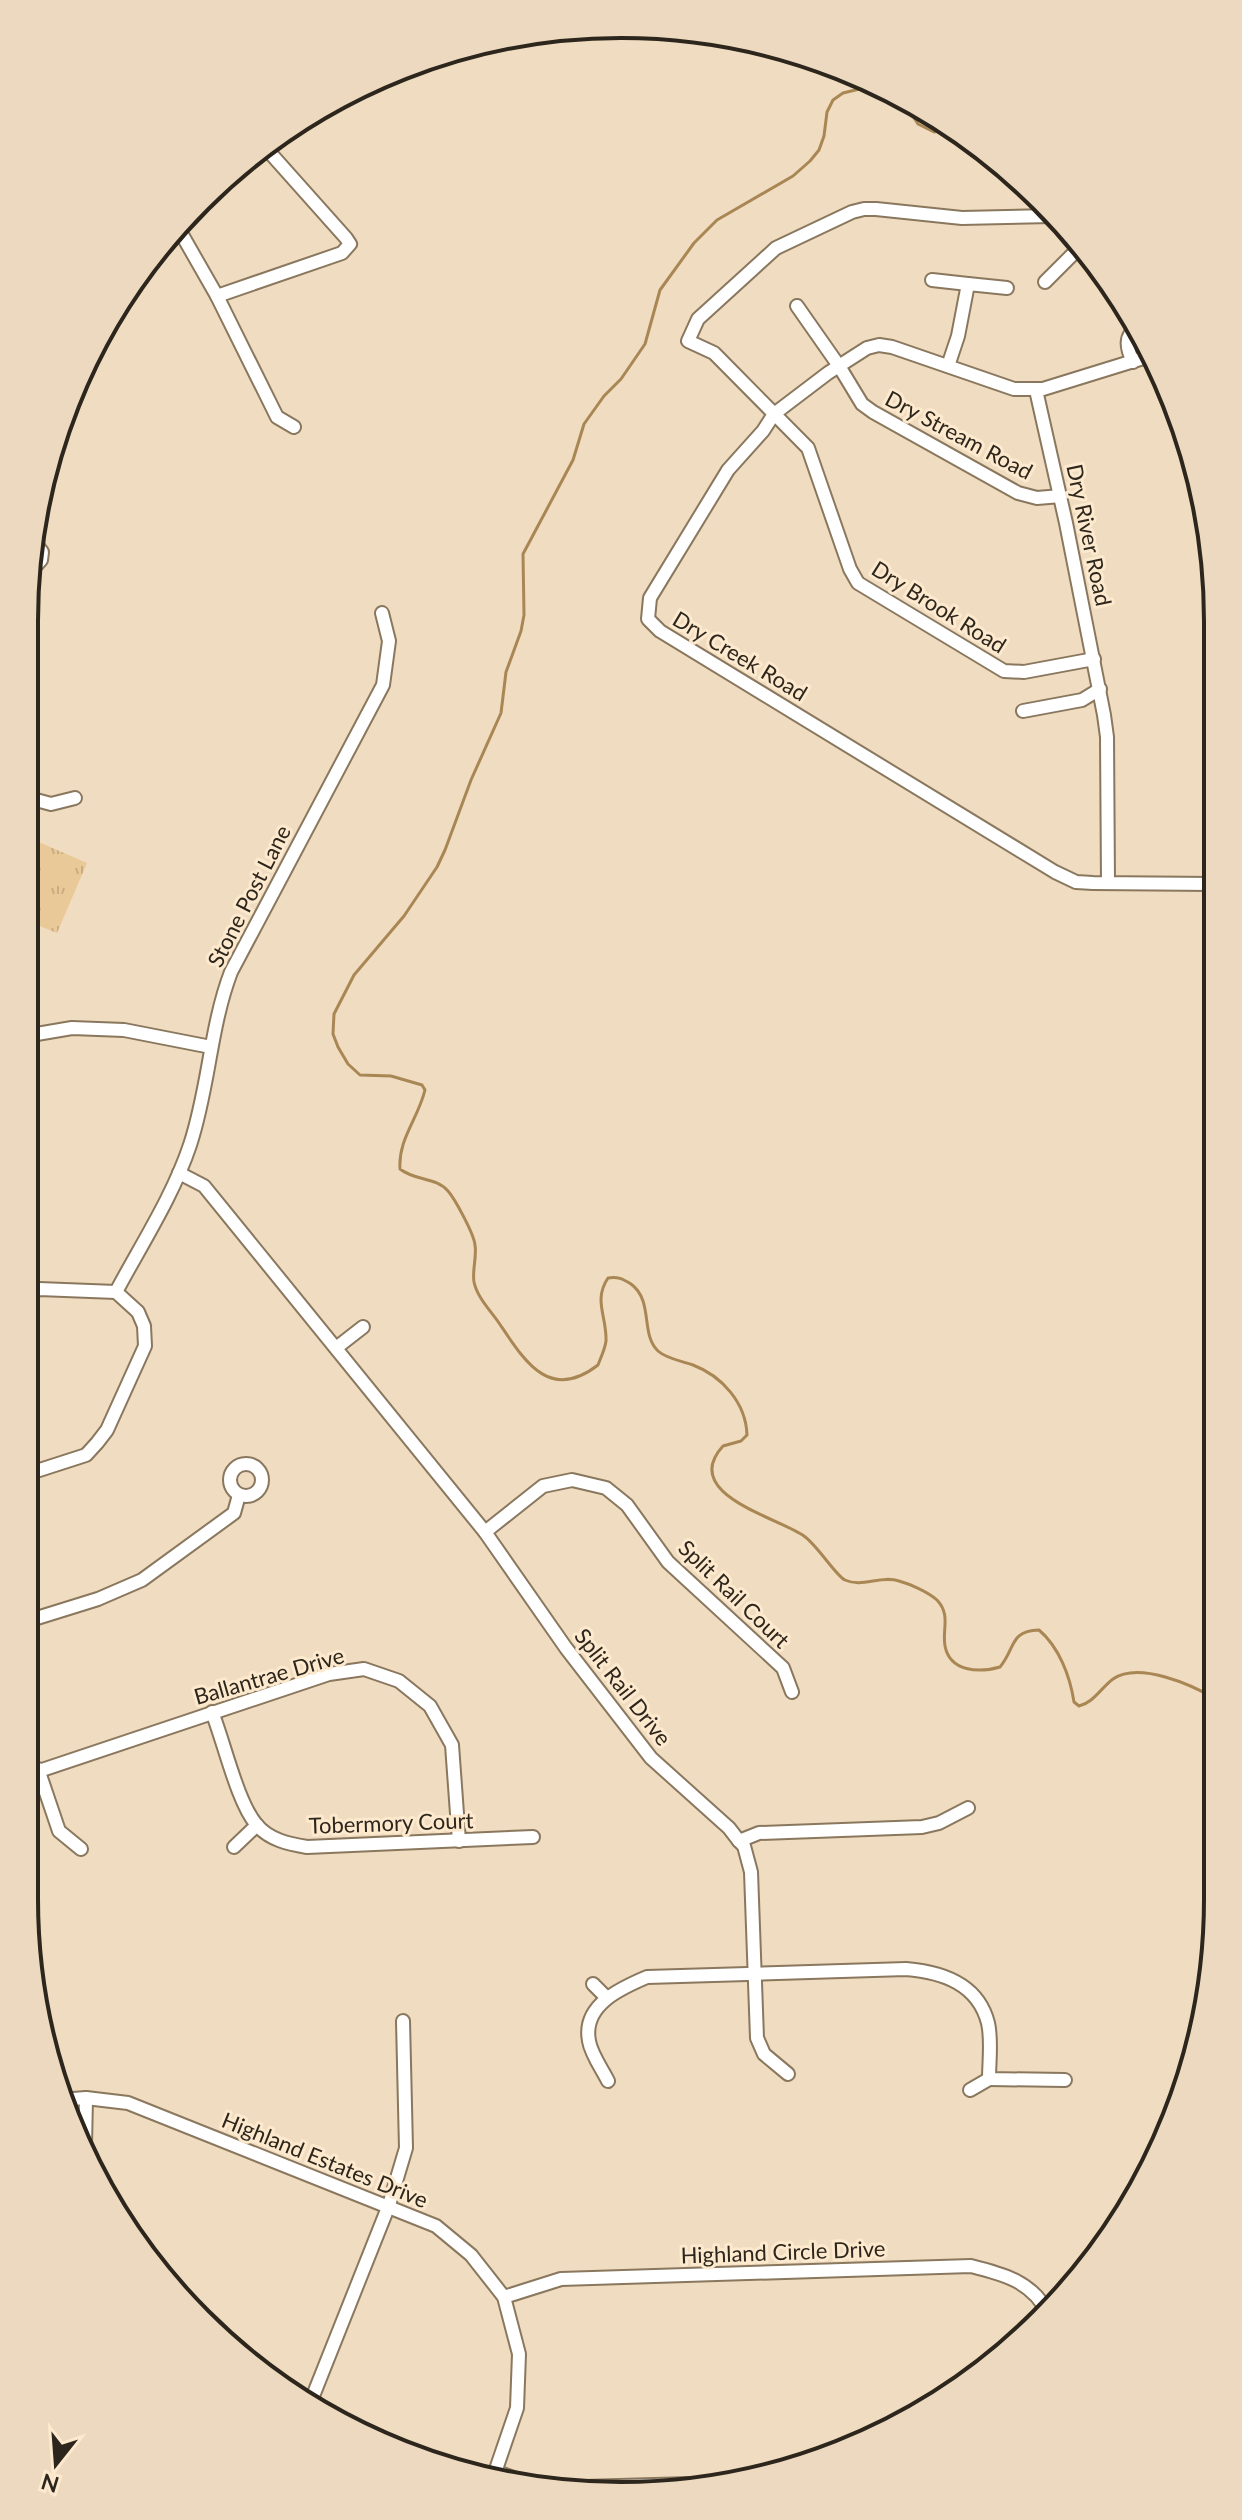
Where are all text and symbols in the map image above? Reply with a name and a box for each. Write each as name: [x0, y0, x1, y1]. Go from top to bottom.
street label: Dry Stream Road: [881, 384, 1037, 485]
street label: Dry River Road: [1061, 461, 1118, 608]
street label: Dry Brook Road: [867, 555, 1011, 659]
street label: Dry Creek Road: [668, 605, 812, 706]
street label: Stone Post Lane: [201, 820, 296, 971]
street label: Split Rail Court: [673, 1534, 796, 1653]
street label: Split Rail Drive: [569, 1623, 677, 1751]
street label: Ballantrae Drive: [191, 1641, 347, 1710]
street label: Tobermory Court: [308, 1806, 474, 1839]
street label: Highland Estates Drive: [218, 2106, 432, 2213]
street label: Highland Circle Drive: [680, 2234, 886, 2269]
north arrow: [16, 2424, 96, 2504]
text: N: [38, 2468, 62, 2499]

